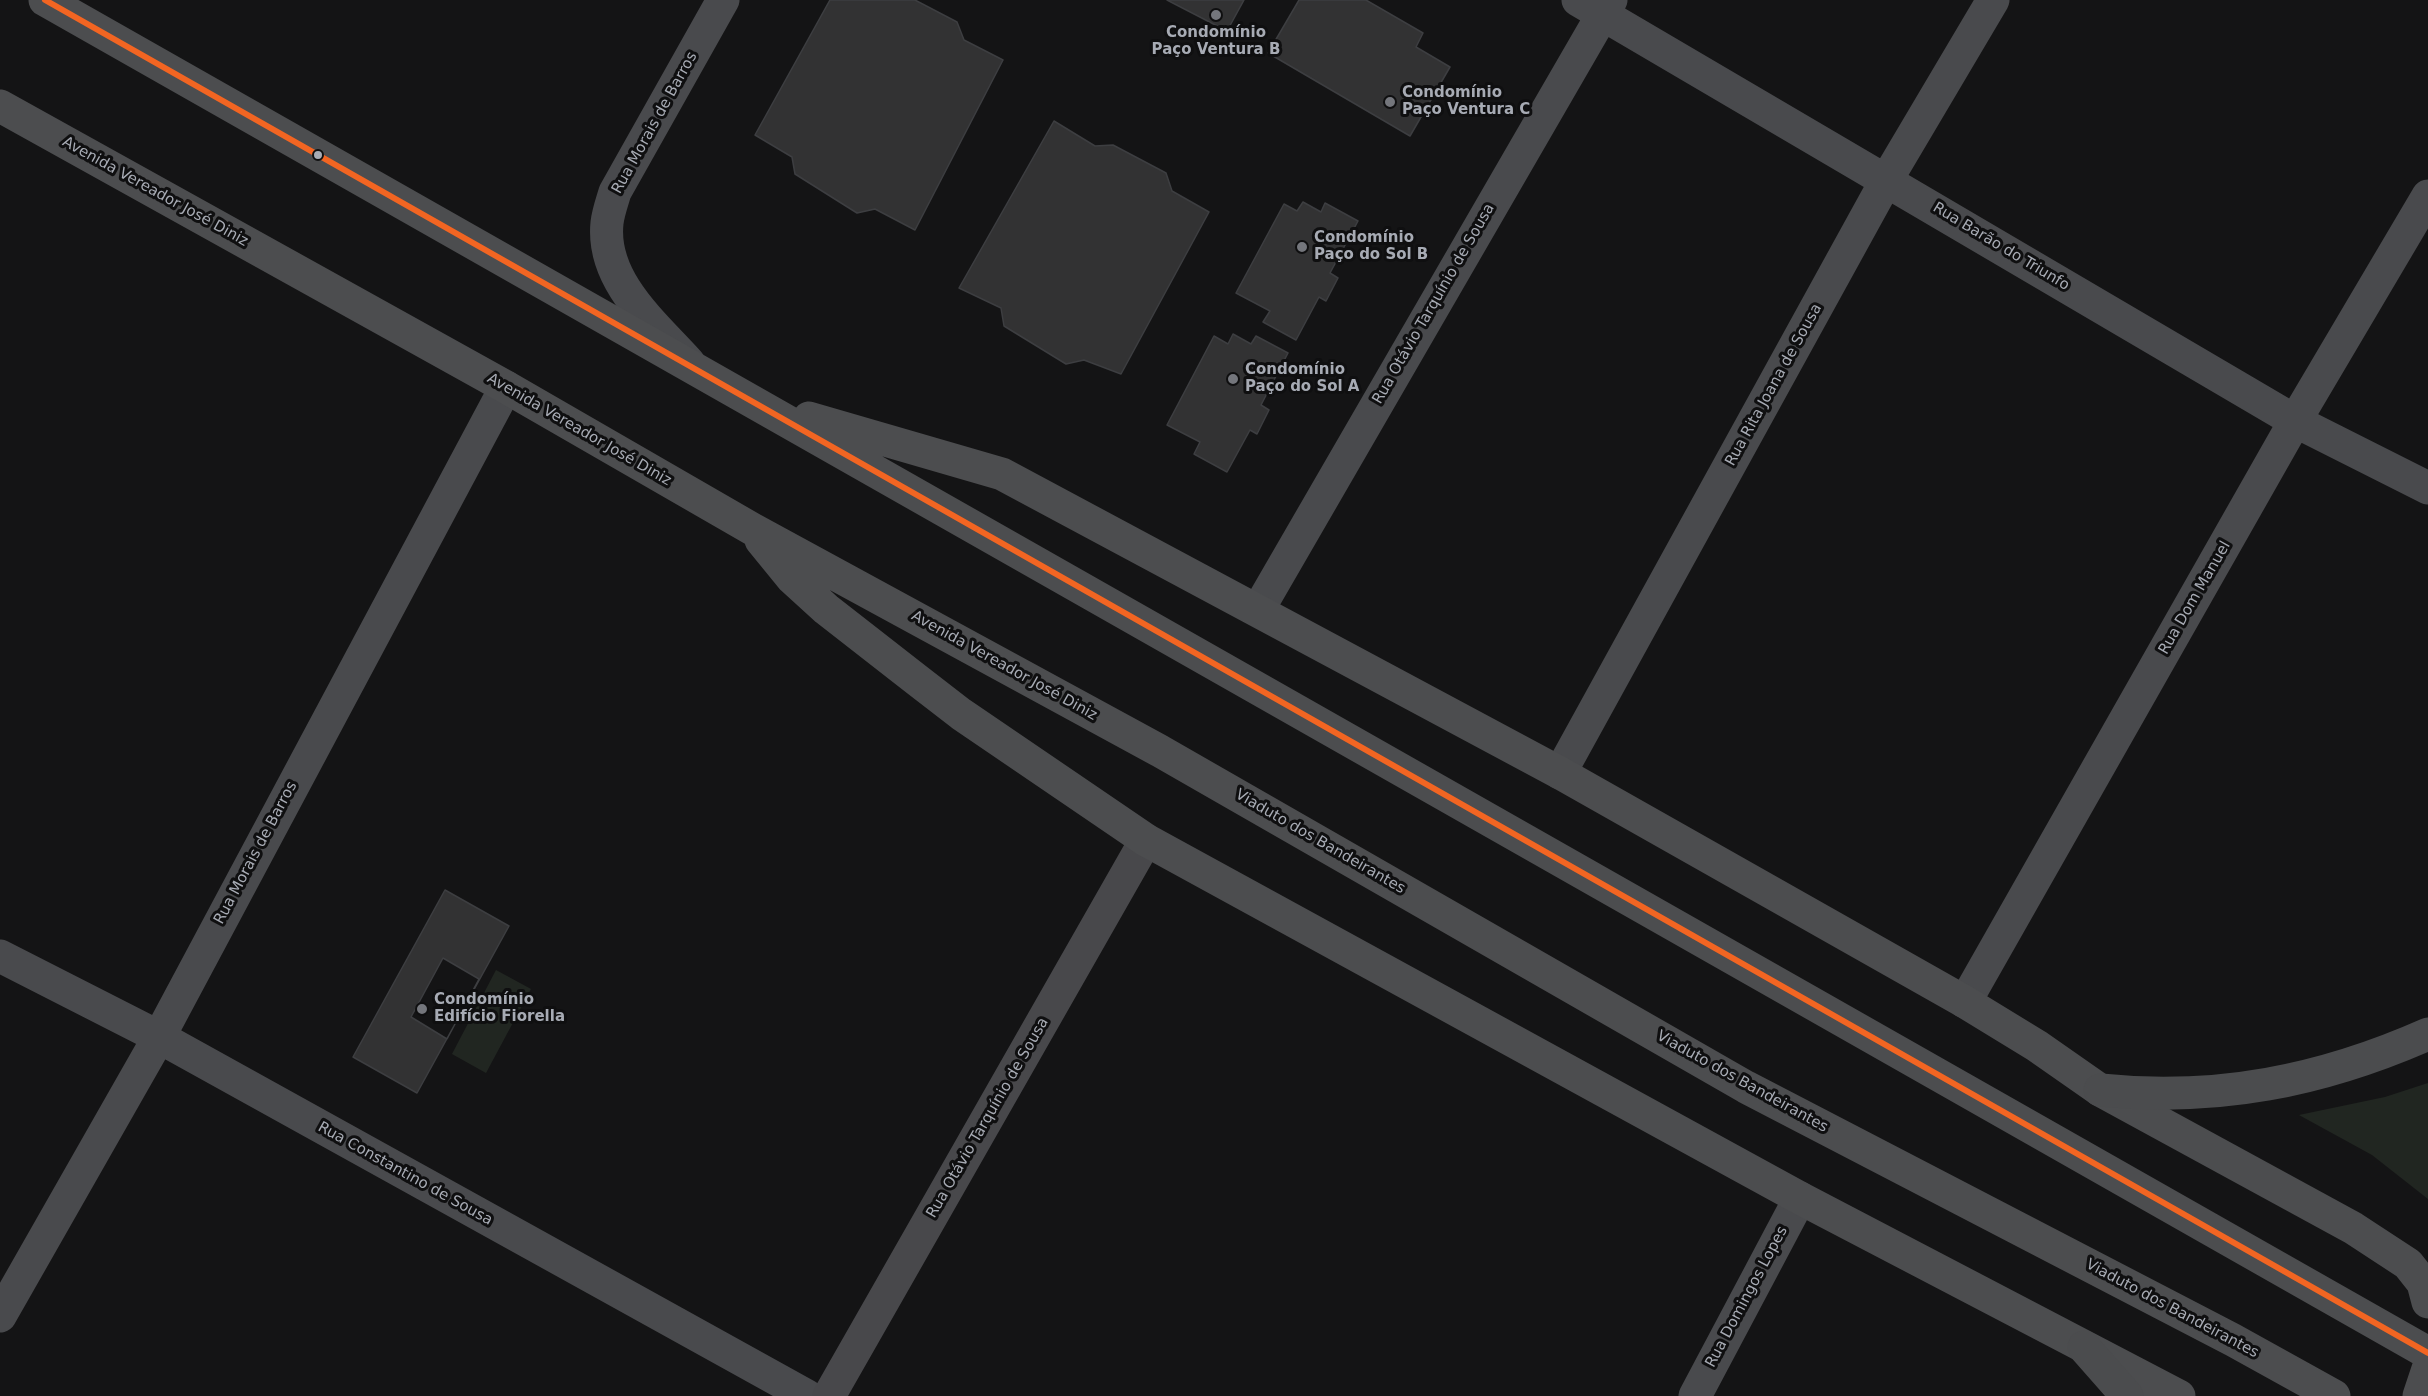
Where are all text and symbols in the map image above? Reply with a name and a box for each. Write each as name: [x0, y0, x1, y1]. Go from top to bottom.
marker: Condomínio Paço Ventura B: [1209, 8, 1223, 22]
place label: Condomínio Paço Ventura B: [1152, 24, 1280, 59]
street label: Rua Morais de Barros: [609, 49, 701, 197]
place label: Condomínio Paço Ventura C: [1402, 84, 1530, 119]
marker: Condomínio Paço Ventura C: [1383, 95, 1397, 109]
street label: Avenida Vereador José Diniz: [59, 133, 251, 251]
unlabelled marker: [312, 149, 324, 161]
street label: Rua Barão do Triunfo: [1929, 199, 2073, 295]
street label: Rua Otávio Tarquínio de Sousa: [1369, 201, 1499, 407]
place label: Condomínio Paço do Sol B: [1314, 229, 1428, 264]
marker: Condomínio Paço do Sol B: [1295, 240, 1309, 254]
street label: Rua Rita Joana de Sousa: [1722, 301, 1826, 469]
place label: Condomínio Paço do Sol A: [1245, 361, 1359, 396]
street label: Avenida Vereador José Diniz: [484, 370, 674, 490]
marker: Condomínio Paço do Sol A: [1226, 372, 1240, 386]
street label: Rua Dom Manuel: [2155, 538, 2235, 658]
street label: Avenida Vereador José Diniz: [908, 607, 1100, 725]
street label: Rua Morais de Barros: [211, 779, 301, 927]
street label: Viaduto dos Bandeirantes: [1232, 786, 1408, 898]
place label: Condomínio Edifício Fiorella: [434, 991, 565, 1026]
marker: Condomínio Edifício Fiorella: [415, 1002, 429, 1016]
street label: Rua Otávio Tarquínio de Sousa: [923, 1015, 1053, 1221]
street label: Viaduto dos Bandeirantes: [1653, 1027, 1831, 1137]
street label: Rua Constantino de Sousa: [314, 1118, 496, 1230]
street label: Rua Domingos Lopes: [1702, 1223, 1792, 1371]
street label: Viaduto dos Bandeirantes: [2083, 1256, 2261, 1362]

